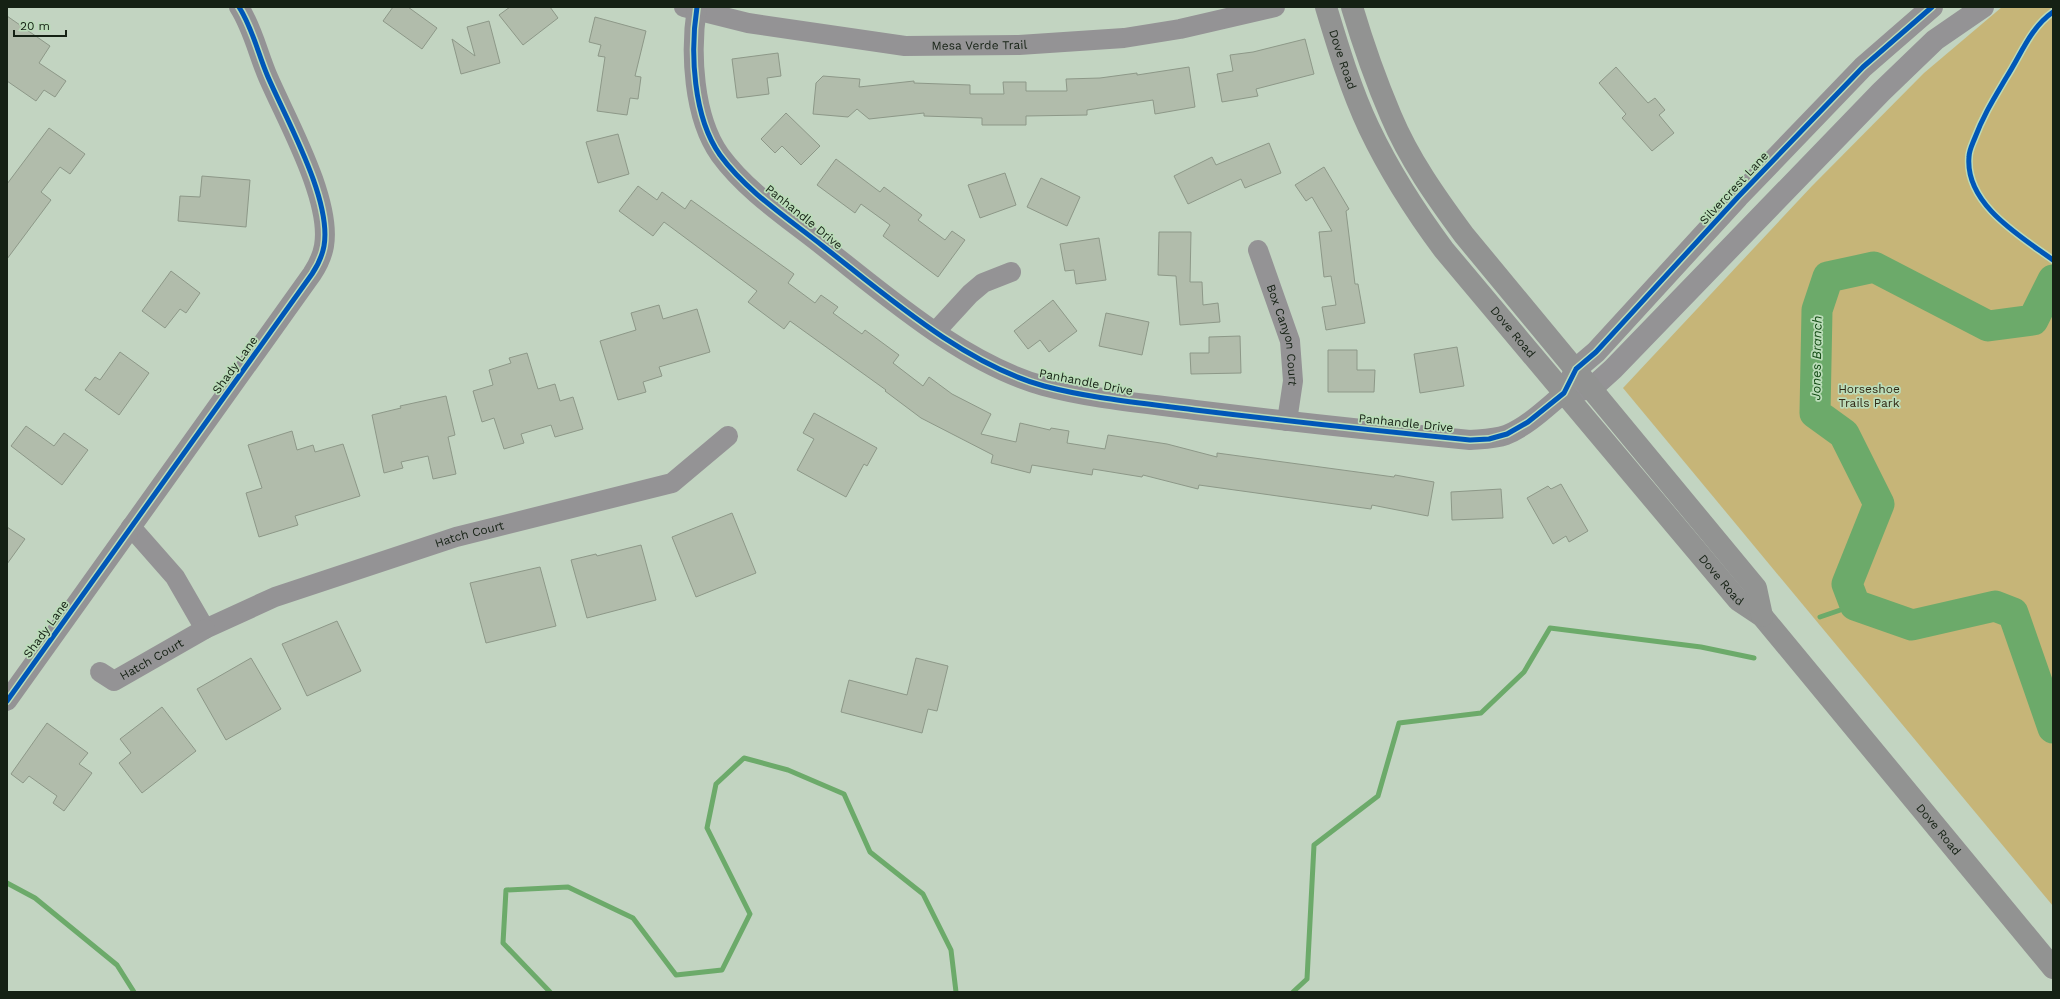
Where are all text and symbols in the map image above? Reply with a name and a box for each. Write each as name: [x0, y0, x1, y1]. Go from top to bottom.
scale bar: [14, 12, 66, 38]
text: 20 m: [20, 19, 50, 33]
street label: Dove Road: [1326, 28, 1359, 91]
street label: Mesa Verde Trail: [931, 37, 1028, 53]
street label: Silvercrest Lane: [1697, 149, 1771, 227]
street label: Panhandle Drive: [763, 182, 845, 252]
street label: Box Canyon Court: [1264, 282, 1300, 387]
street label: Dove Road: [1487, 304, 1538, 360]
water label: Jones Branch: [1808, 315, 1825, 401]
street label: Shady Lane: [209, 333, 261, 397]
street label: Panhandle Drive: [1038, 366, 1134, 398]
park label: Horseshoe Trails Park: [1838, 382, 1900, 410]
street label: Panhandle Drive: [1358, 411, 1454, 435]
street label: Hatch Court: [433, 518, 505, 551]
street label: Dove Road: [1696, 552, 1746, 609]
street label: Shady Lane: [20, 597, 72, 661]
street label: Hatch Court: [117, 636, 186, 683]
street label: Dove Road: [1913, 801, 1964, 858]

